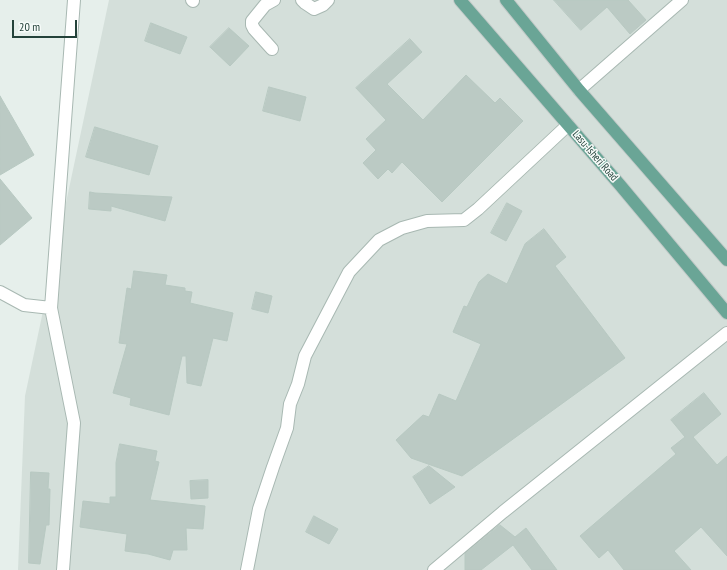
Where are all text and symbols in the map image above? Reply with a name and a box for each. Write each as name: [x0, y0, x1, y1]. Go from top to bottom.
scale bar: [14, 12, 79, 38]
text: 20 m: [19, 19, 40, 34]
street label: Lasu-Isheri Road: [569, 128, 621, 184]

